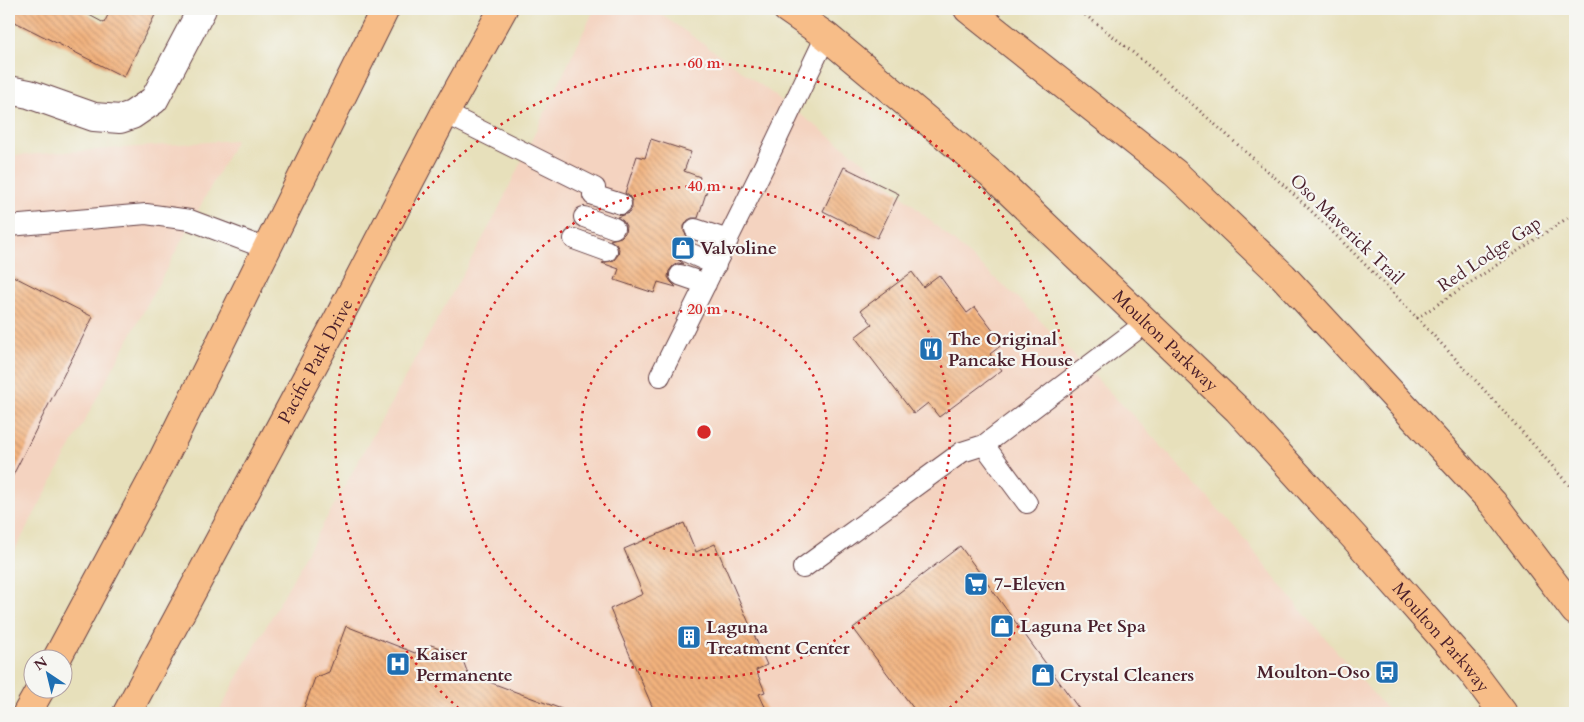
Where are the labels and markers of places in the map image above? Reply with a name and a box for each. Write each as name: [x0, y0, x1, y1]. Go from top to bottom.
shop icon: Valvoline: [670, 235, 696, 261]
place label: Valvoline: [700, 236, 777, 261]
place label: The Original Pancake House: [948, 327, 1073, 373]
restaurant icon: The Original Pancake House: [918, 336, 944, 362]
centre of rings: [695, 423, 713, 441]
supermarket icon: 7-Eleven: [963, 571, 989, 597]
place label: 7-Eleven: [994, 572, 1066, 597]
shop icon: Laguna Pet Spa: [989, 613, 1015, 639]
place label: Laguna Pet Spa: [1020, 614, 1146, 639]
place label: Laguna Treatment Center: [706, 615, 851, 661]
building icon: Laguna Treatment Center: [676, 624, 702, 650]
place label: Kaiser Permanente: [416, 642, 513, 688]
hospital icon: Kaiser Permanente: [385, 651, 411, 677]
bus stop icon: Moulton-Oso: [1374, 659, 1400, 685]
place label: Moulton-Oso: [1257, 660, 1370, 685]
shop icon: Crystal Cleaners: [1030, 662, 1056, 688]
place label: Crystal Cleaners: [1060, 663, 1194, 688]

